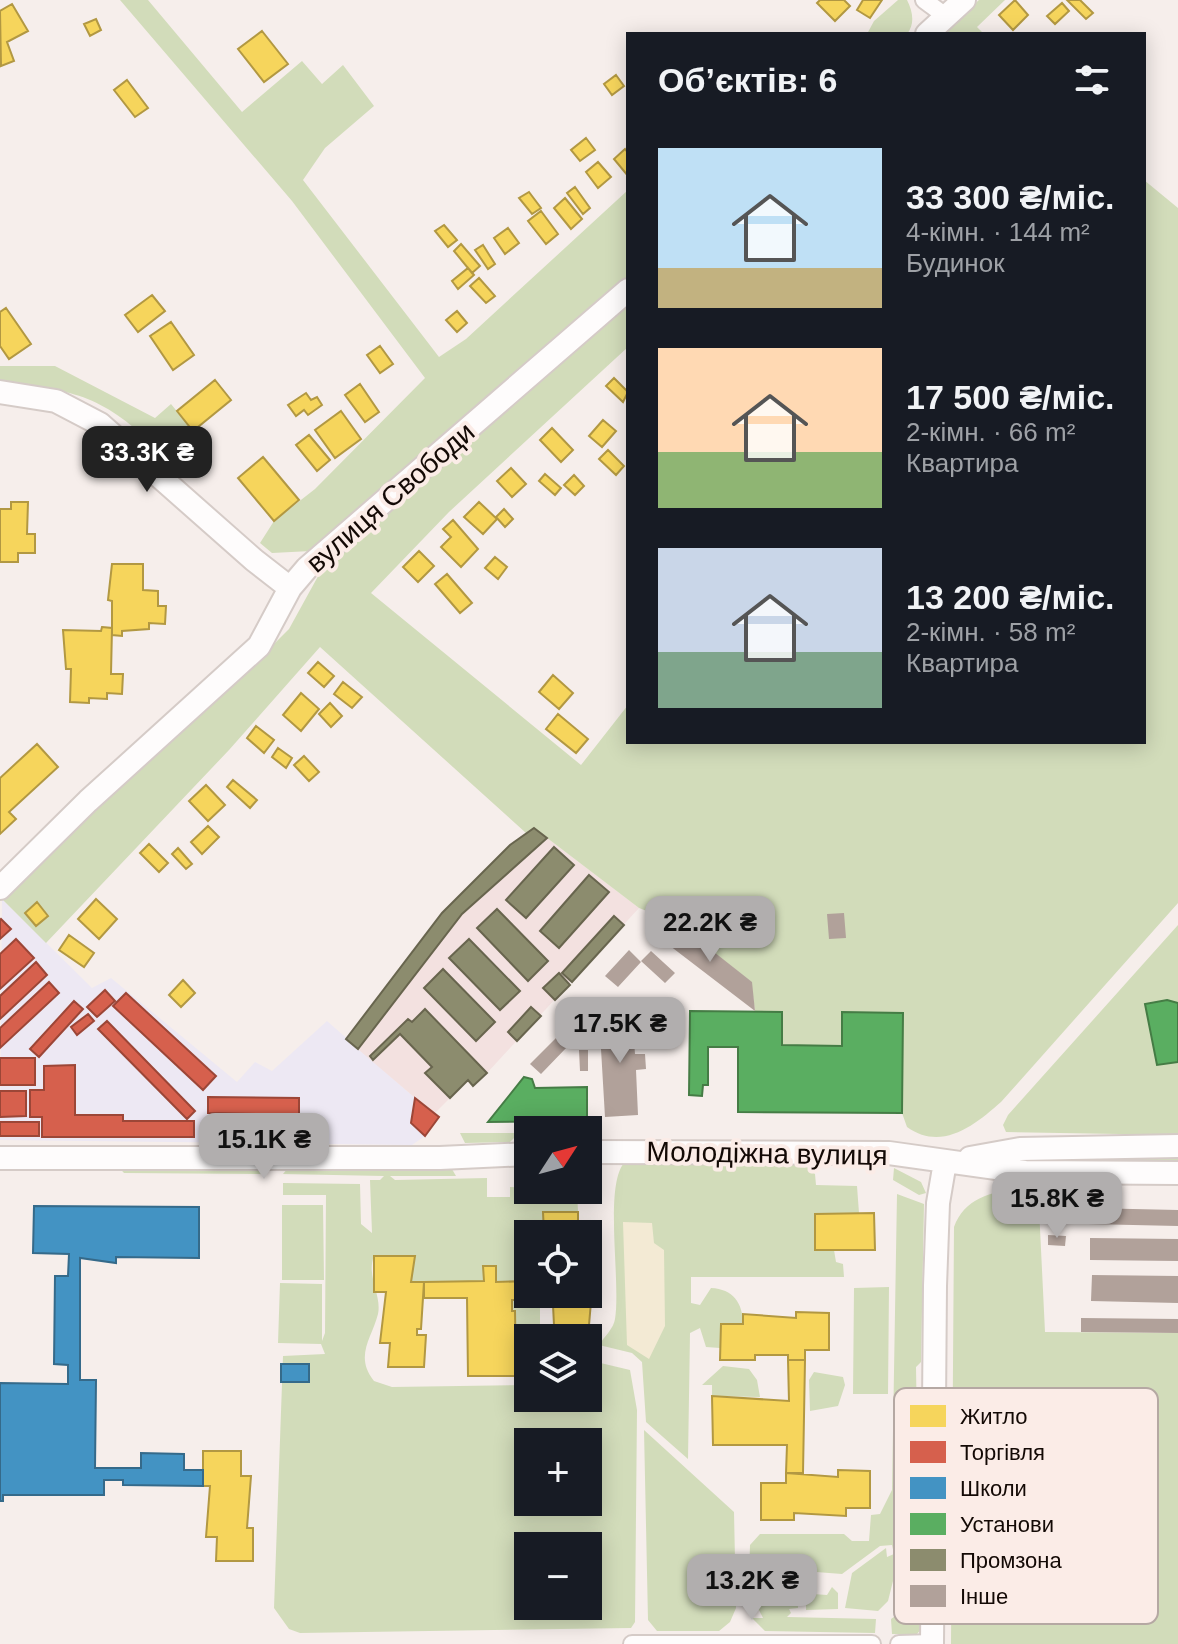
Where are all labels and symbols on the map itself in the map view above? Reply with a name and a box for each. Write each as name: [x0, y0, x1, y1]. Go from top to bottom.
street label: вулиця Свободи: [300, 416, 480, 579]
pin: 33.3K ₴: [73, 426, 221, 494]
pin: 22.2K ₴: [636, 896, 784, 964]
pin: 17.5K ₴: [546, 997, 694, 1065]
pin: 15.1K ₴: [190, 1113, 338, 1181]
north arrow: [514, 1116, 602, 1204]
street label: Молодіжна вулиця: [646, 1136, 888, 1171]
pin: 15.8K ₴: [983, 1172, 1131, 1240]
legend: [894, 1388, 1158, 1624]
text: Житло: [960, 1404, 1028, 1429]
text: Торгівля: [960, 1440, 1045, 1465]
text: Школи: [960, 1476, 1027, 1501]
text: Установи: [960, 1512, 1054, 1537]
text: Промзона: [960, 1548, 1062, 1573]
pin: 13.2K ₴: [678, 1554, 826, 1622]
text: Інше: [960, 1584, 1008, 1609]

